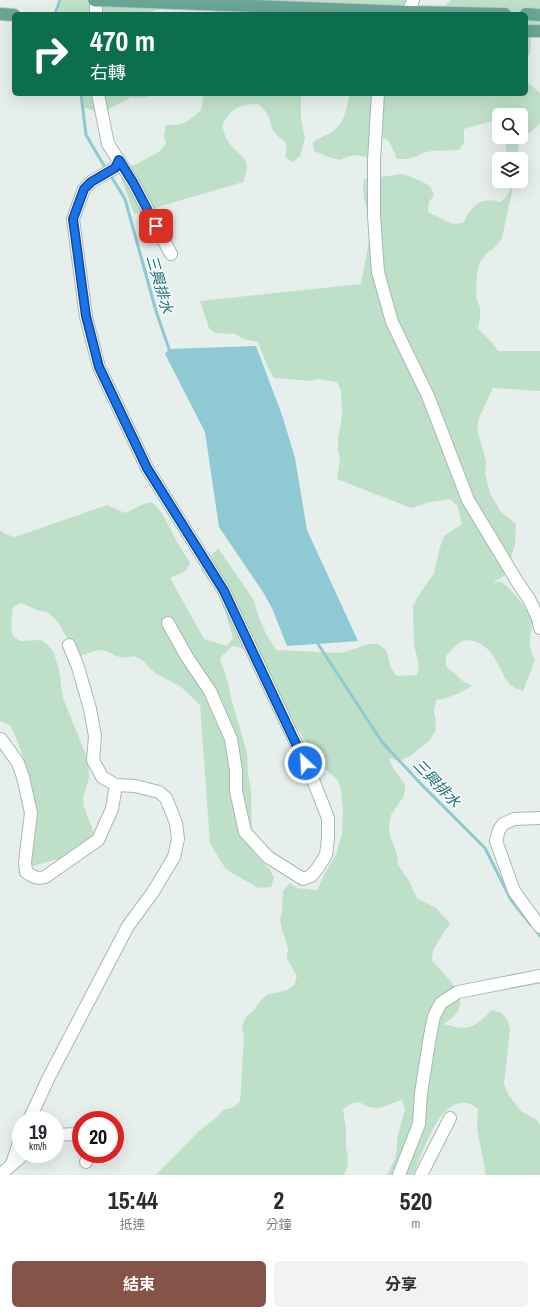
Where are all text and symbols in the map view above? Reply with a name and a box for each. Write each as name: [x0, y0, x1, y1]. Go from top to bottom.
text: 470 m: [90, 22, 155, 60]
icon: right: [24, 28, 76, 80]
text: 右轉: [90, 60, 126, 85]
map controls: [492, 108, 528, 188]
button: search: [492, 108, 528, 144]
button: layers: [492, 152, 528, 188]
pin: [139, 209, 173, 243]
icon: arrive: [145, 215, 167, 237]
water label: 三興排水: [142, 252, 179, 317]
position arrow: [284, 742, 326, 784]
water label: 三興排水: [409, 754, 466, 813]
speed limit sign: 20: [72, 1111, 124, 1163]
text: 19: [29, 1118, 47, 1145]
text: km/h: [29, 1140, 47, 1153]
text: 15:44: [108, 1184, 158, 1216]
text: 2: [273, 1184, 284, 1216]
text: 520: [399, 1185, 432, 1217]
text: m: [411, 1215, 420, 1232]
text: 抵達: [120, 1216, 146, 1233]
text: 分鐘: [266, 1216, 292, 1233]
button: 結束: [12, 1261, 266, 1307]
button: 分享: [274, 1261, 528, 1307]

